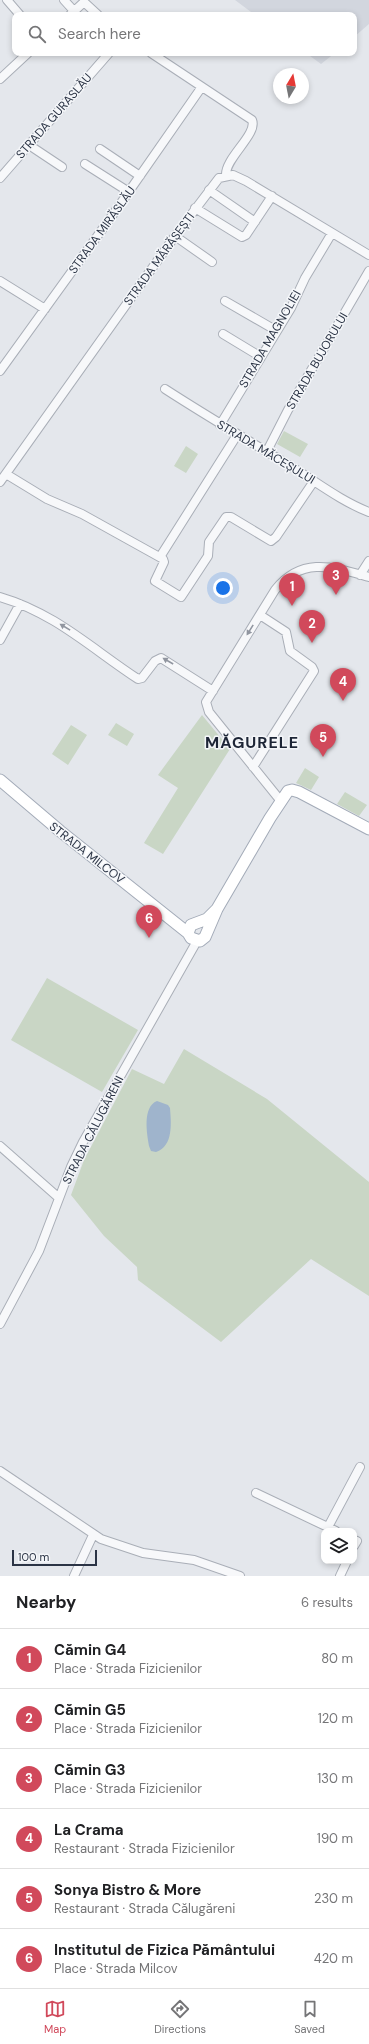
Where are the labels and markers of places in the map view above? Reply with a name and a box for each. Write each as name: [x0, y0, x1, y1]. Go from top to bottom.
pin: 3: [323, 562, 349, 595]
pin: 1: [279, 573, 305, 606]
pin: 2: [299, 610, 325, 643]
pin: 4: [330, 668, 356, 701]
pin: 5: [310, 724, 336, 757]
pin: 6: [136, 905, 162, 938]

